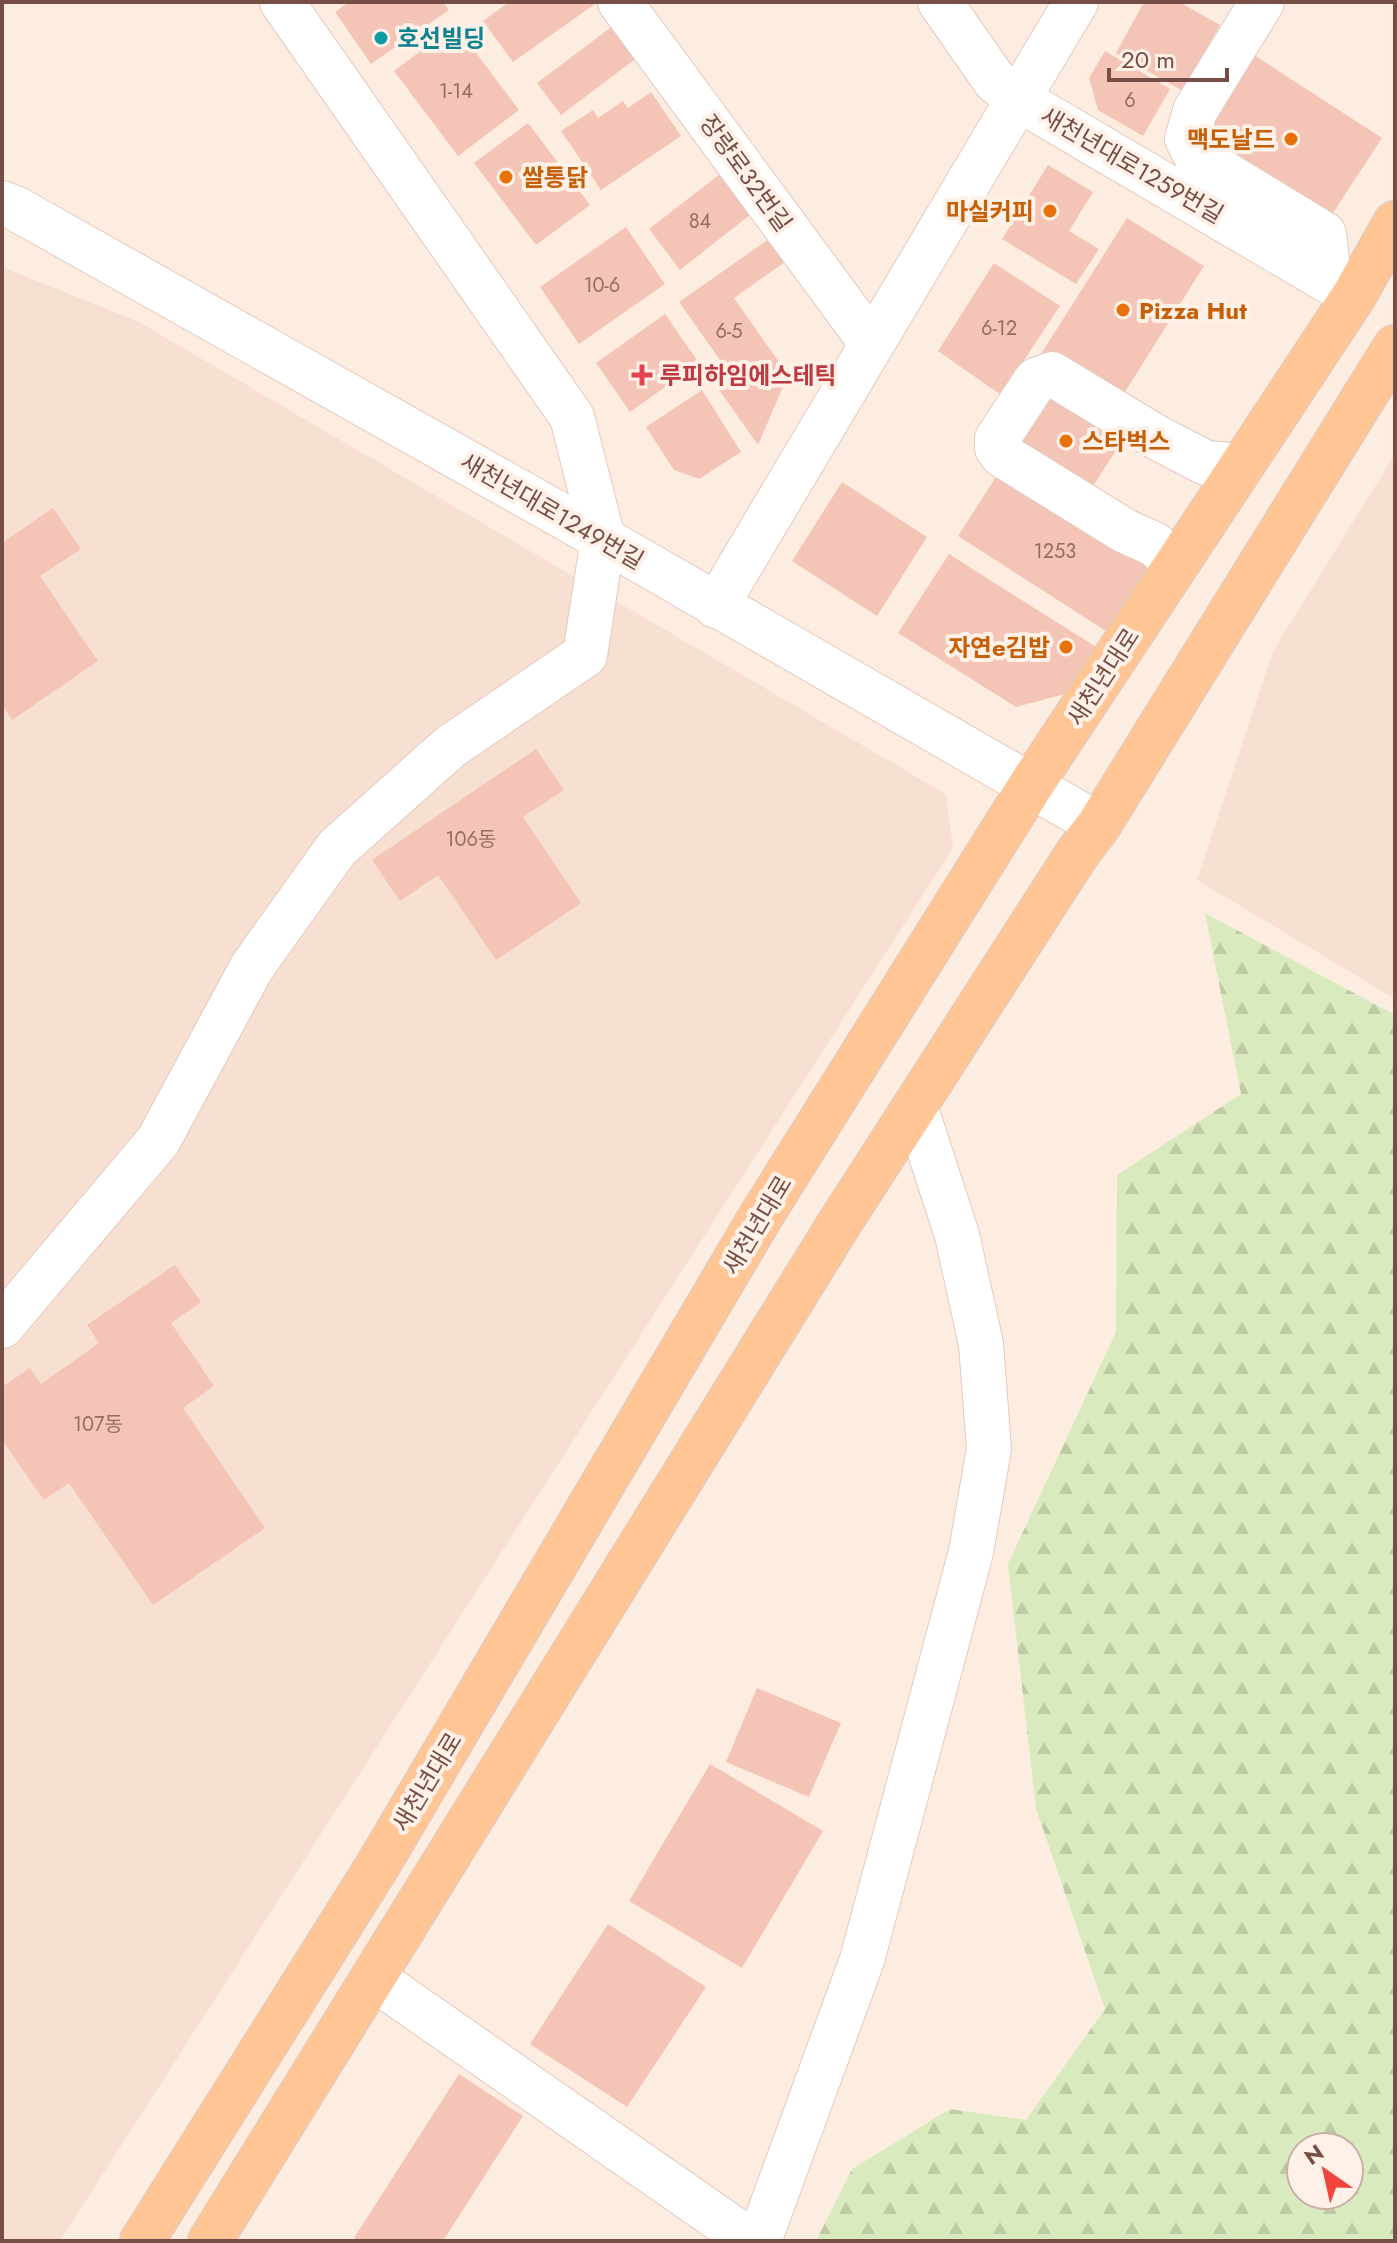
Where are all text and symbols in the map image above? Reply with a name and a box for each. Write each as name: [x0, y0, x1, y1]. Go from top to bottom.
place label: 호선빌딩: [397, 21, 485, 56]
marker: 호선빌딩: [372, 29, 390, 47]
scale bar: [1109, 32, 1227, 82]
text: 20 m: [1121, 42, 1175, 77]
house number: 1-14: [439, 77, 473, 106]
house number: 6: [1124, 86, 1136, 115]
street label: 새천년대로1259번길: [1034, 98, 1230, 232]
street label: 장량로32번길: [692, 107, 800, 239]
place label: 맥도날드: [1187, 122, 1275, 157]
marker: 맥도날드: [1282, 130, 1300, 148]
place label: 쌀통닭: [522, 160, 588, 195]
marker: 쌀통닭: [497, 168, 515, 186]
place label: 마실커피: [946, 194, 1034, 229]
marker: 마실커피: [1041, 202, 1059, 220]
house number: 84: [689, 207, 712, 236]
house number: 10-6: [584, 271, 620, 300]
place label: Pizza Hut: [1139, 293, 1247, 328]
marker: Pizza Hut: [1114, 301, 1132, 319]
house number: 6-12: [981, 314, 1017, 343]
house number: 6-5: [716, 317, 743, 346]
place label: 루피하임에스테틱: [660, 358, 837, 393]
marker: 루피하임에스테틱: [631, 364, 653, 386]
place label: 스타벅스: [1082, 424, 1170, 459]
marker: 스타벅스: [1057, 432, 1075, 450]
street label: 새천년대로1249번길: [454, 444, 650, 578]
house number: 1253: [1034, 537, 1076, 566]
street label: 새천년대로: [1058, 621, 1148, 733]
place label: 자연e김밥: [948, 630, 1050, 665]
marker: 자연e김밥: [1057, 638, 1075, 656]
house number: 106동: [446, 825, 496, 854]
street label: 새천년대로: [714, 1169, 800, 1281]
house number: 107동: [73, 1410, 123, 1439]
street label: 새천년대로: [384, 1726, 470, 1838]
north arrow: [1285, 2131, 1365, 2211]
text: N: [1298, 2136, 1330, 2173]

